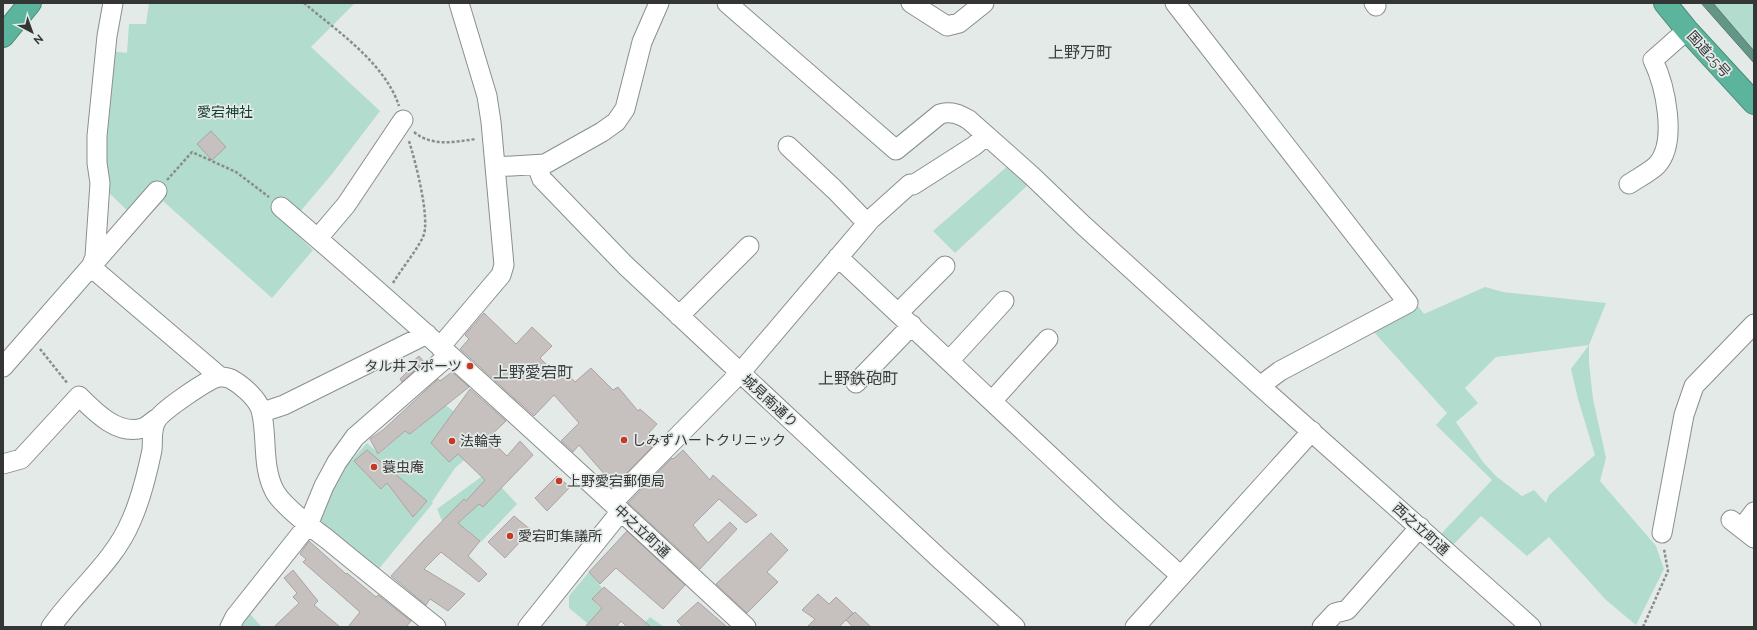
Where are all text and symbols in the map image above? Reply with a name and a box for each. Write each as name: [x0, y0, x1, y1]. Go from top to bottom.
north arrow: [12, 12, 52, 52]
street label: 国道25号: [1684, 27, 1734, 81]
text: N: [31, 32, 46, 47]
district label: 上野万町: [1048, 43, 1112, 62]
park label: 愛宕神社: [197, 104, 253, 120]
place label: タル井スポーツ: [364, 358, 462, 374]
marker: タル井スポーツ: [465, 361, 475, 371]
district label: 上野愛宕町: [493, 363, 573, 382]
district label: 上野鉄砲町: [818, 369, 898, 388]
street label: 城見南通り: [739, 371, 801, 431]
place label: しみずハートクリニック: [632, 432, 786, 448]
place label: 法輪寺: [460, 433, 502, 449]
marker: しみずハートクリニック: [619, 435, 629, 445]
marker: 法輪寺: [447, 436, 457, 446]
place label: 蓑虫庵: [382, 459, 424, 475]
marker: 蓑虫庵: [369, 462, 379, 472]
place label: 上野愛宕郵便局: [567, 473, 665, 489]
marker: 上野愛宕郵便局: [554, 476, 564, 486]
street label: 西之立町通: [1390, 500, 1452, 558]
street label: 中之立町通: [611, 501, 673, 561]
place label: 愛宕町集議所: [518, 528, 602, 544]
marker: 愛宕町集議所: [505, 531, 515, 541]

